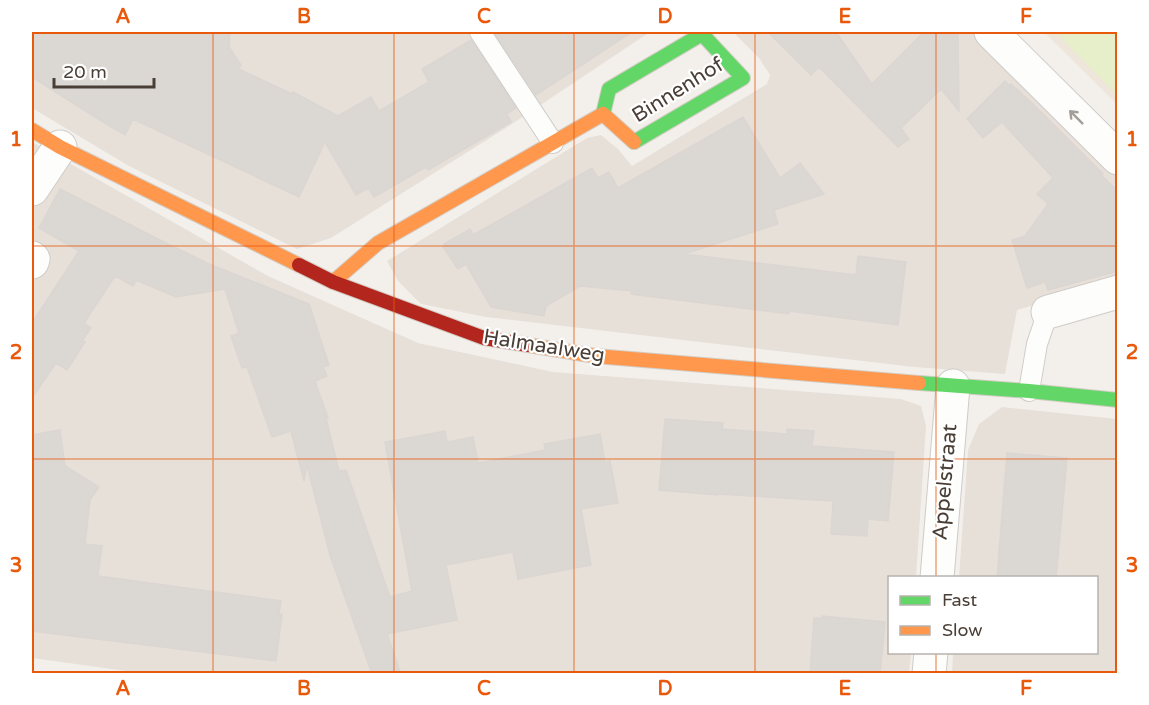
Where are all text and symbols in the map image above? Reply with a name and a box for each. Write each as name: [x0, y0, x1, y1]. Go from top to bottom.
text: A: [116, 5, 131, 29]
text: B: [297, 5, 311, 29]
text: C: [477, 5, 491, 29]
text: D: [657, 5, 673, 29]
text: E: [839, 5, 852, 29]
text: F: [1020, 5, 1032, 29]
scale bar: [54, 51, 154, 89]
street label: Binnenhof: [628, 52, 728, 128]
text: 20 m: [63, 61, 107, 83]
one-way arrow: [1069, 109, 1084, 124]
text: 1: [10, 128, 22, 152]
text: 1: [1126, 128, 1138, 152]
street label: Halmaalweg: [481, 324, 607, 368]
text: 2: [10, 341, 22, 365]
text: 2: [1126, 341, 1138, 365]
street label: Appelstraat: [927, 423, 963, 541]
text: 3: [10, 554, 22, 578]
text: 3: [1126, 554, 1138, 578]
legend: [888, 576, 1098, 654]
text: Fast: [942, 589, 977, 611]
text: Slow: [942, 619, 983, 641]
text: A: [116, 677, 131, 701]
text: B: [297, 677, 311, 701]
text: C: [477, 677, 491, 701]
text: D: [657, 677, 673, 701]
text: E: [839, 677, 852, 701]
text: F: [1020, 677, 1032, 701]

